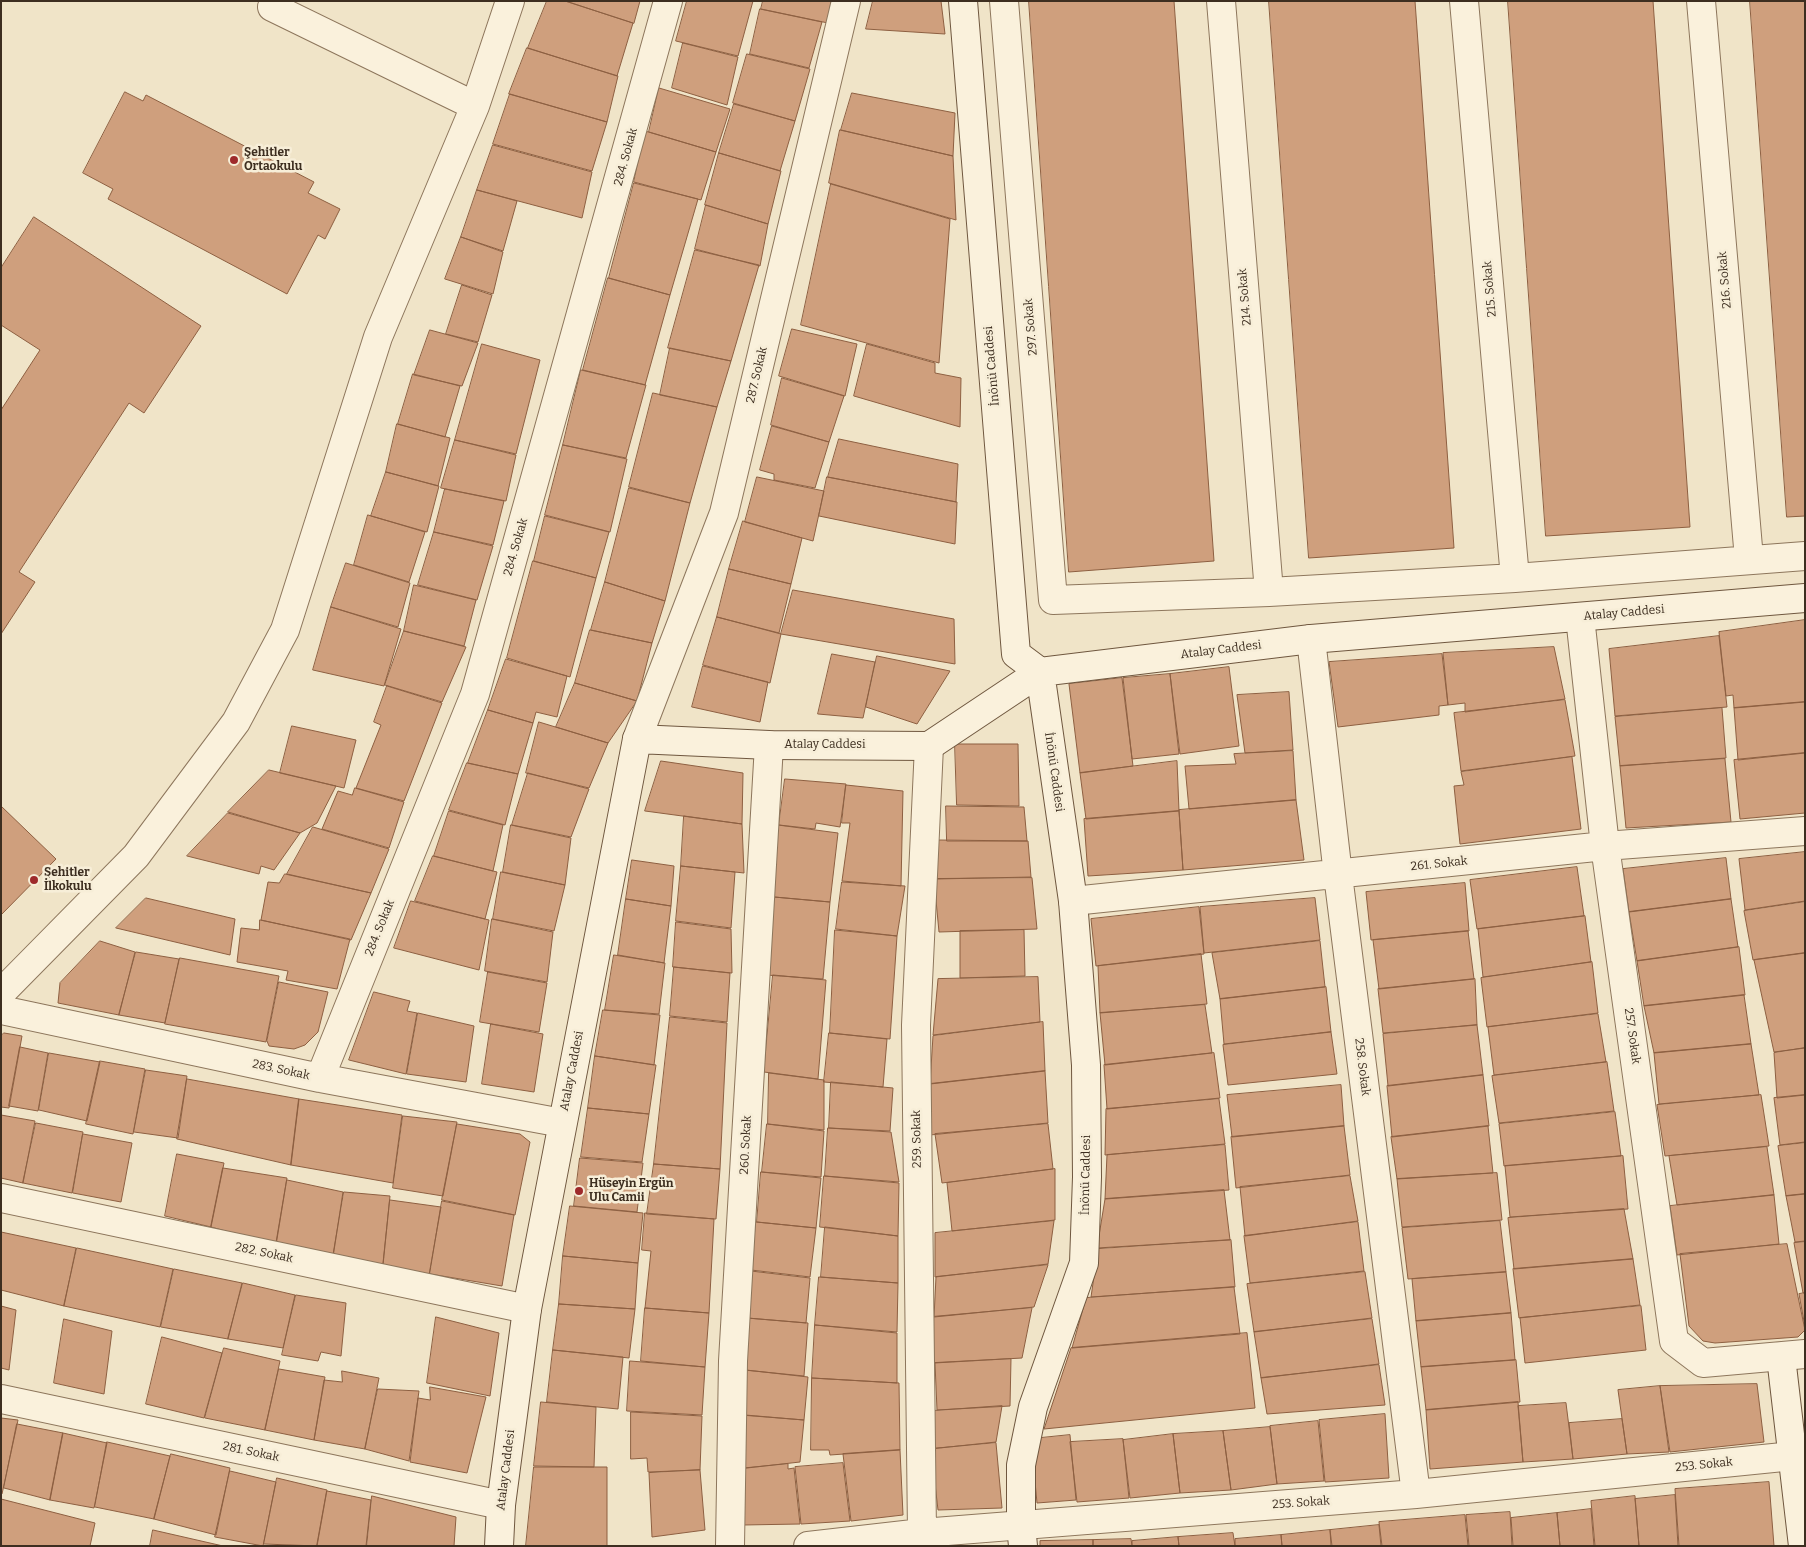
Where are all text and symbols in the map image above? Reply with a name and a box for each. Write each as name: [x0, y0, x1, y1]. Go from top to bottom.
street label: 284. Sokak: [611, 126, 641, 188]
place label: Şehitler Ortaokulu: [244, 146, 302, 174]
marker: Şehitler Ortaokulu: [228, 154, 240, 166]
street label: 216. Sokak: [1715, 251, 1735, 309]
street label: 215. Sokak: [1480, 260, 1500, 318]
street label: 214. Sokak: [1235, 268, 1255, 326]
street label: 297. Sokak: [1021, 298, 1041, 356]
street label: İnönü Caddesi: [981, 325, 1003, 407]
street label: 287. Sokak: [744, 345, 770, 405]
street label: 284. Sokak: [501, 516, 531, 578]
street label: Atalay Caddesi: [1583, 602, 1665, 624]
street label: Atalay Caddesi: [1180, 638, 1262, 662]
street label: İnönü Caddesi: [1041, 731, 1067, 813]
street label: Atalay Caddesi: [784, 738, 866, 752]
street label: 261. Sokak: [1410, 854, 1468, 874]
place label: Şehitler İlkokulu: [44, 866, 92, 894]
marker: Şehitler İlkokulu: [28, 874, 40, 886]
street label: 284. Sokak: [362, 898, 398, 958]
street label: 257. Sokak: [1621, 1007, 1643, 1065]
street label: Atalay Caddesi: [557, 1030, 587, 1112]
street label: 258. Sokak: [1351, 1037, 1373, 1097]
street label: 283. Sokak: [251, 1057, 311, 1083]
street label: 259. Sokak: [909, 1110, 925, 1168]
street label: 260. Sokak: [737, 1115, 755, 1175]
street label: İnönü Caddesi: [1078, 1135, 1094, 1215]
place label: Hüseyin Ergün Ulu Camii: [589, 1177, 673, 1205]
marker: Hüseyin Ergün Ulu Camii: [573, 1185, 585, 1197]
street label: 282. Sokak: [234, 1240, 294, 1266]
street label: Atalay Caddesi: [494, 1429, 518, 1511]
street label: 281. Sokak: [221, 1439, 281, 1465]
street label: 253. Sokak: [1675, 1455, 1733, 1475]
street label: 253. Sokak: [1272, 1494, 1330, 1512]

